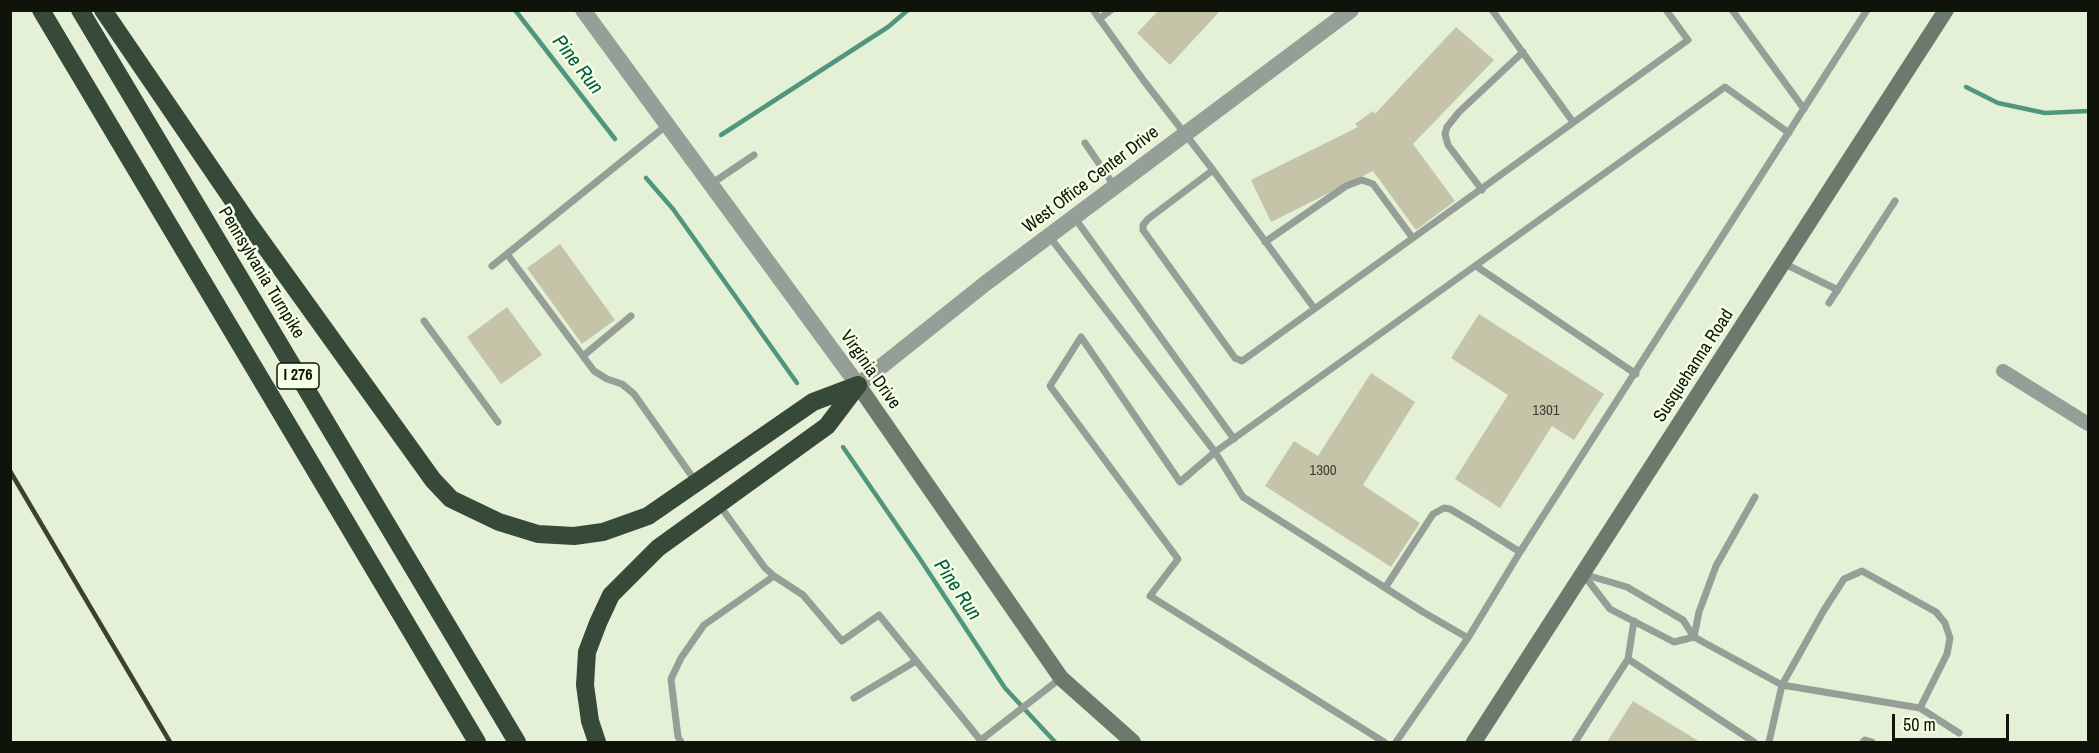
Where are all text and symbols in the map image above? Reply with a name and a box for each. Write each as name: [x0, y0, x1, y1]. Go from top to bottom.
water label: Pine Run: [546, 31, 608, 99]
street label: West Office Center Drive: [1019, 122, 1163, 238]
street label: Pennsylvania Turnpike: [213, 203, 309, 343]
street label: Susquehanna Road: [1649, 305, 1739, 427]
street label: Virginia Drive: [835, 327, 905, 413]
road number: I 276: [277, 363, 319, 389]
house number: 1301: [1532, 402, 1560, 420]
house number: 1300: [1309, 462, 1337, 480]
water label: Pine Run: [928, 555, 986, 625]
scale bar: [1895, 702, 2012, 740]
text: 50 m: [1903, 712, 1936, 737]

